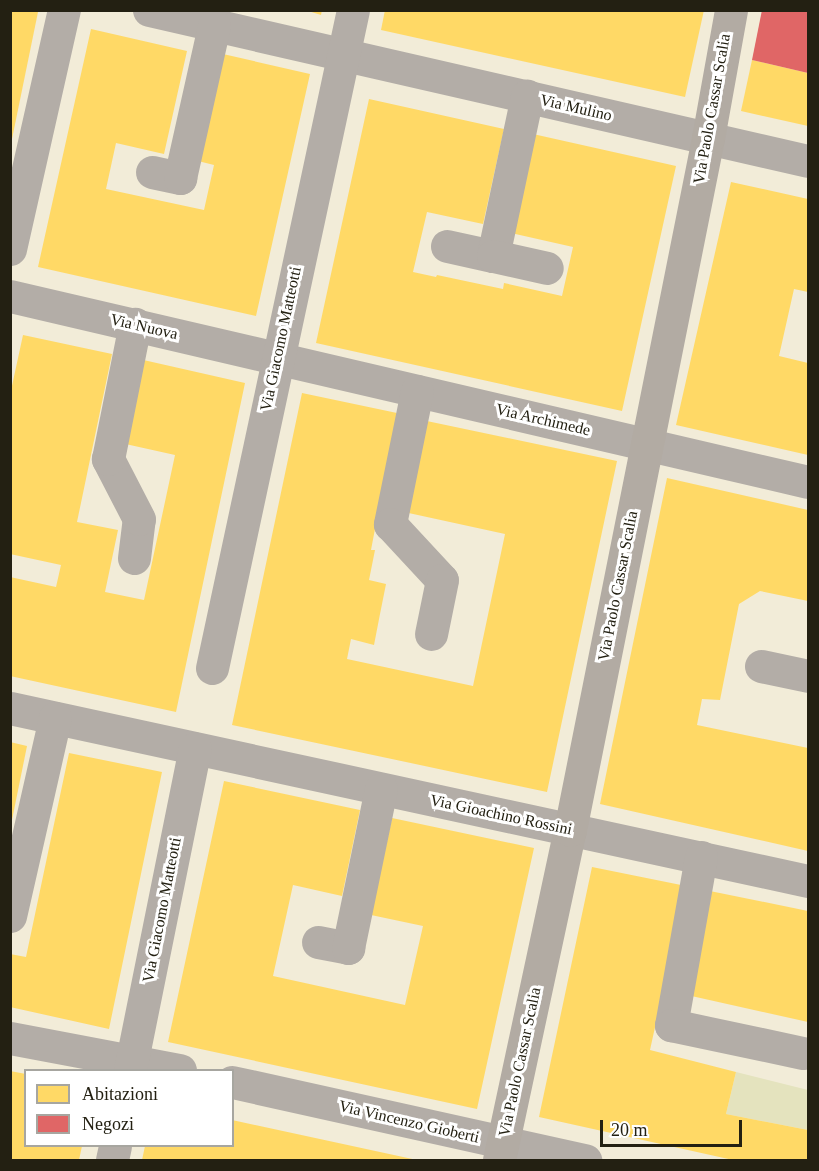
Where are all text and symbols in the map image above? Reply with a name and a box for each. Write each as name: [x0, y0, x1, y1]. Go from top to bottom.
street label: Via Paolo Cassar Scalia: [689, 32, 735, 186]
street label: Via Mulino: [538, 90, 614, 126]
street label: Via Giacomo Matteotti: [256, 265, 306, 413]
street label: Via Nuova: [108, 310, 180, 344]
street label: Via Archimede: [493, 400, 593, 440]
street label: Via Paolo Cassar Scalia: [594, 509, 642, 663]
street label: Via Gioachino Rossini: [428, 791, 574, 839]
street label: Via Giacomo Matteotti: [139, 836, 185, 984]
street label: Via Paolo Cassar Scalia: [495, 986, 545, 1138]
legend: [24, 1069, 234, 1147]
text: Abitazioni: [82, 1084, 158, 1104]
street label: Via Vincenzo Gioberti: [337, 1096, 481, 1148]
scale bar: [603, 1108, 746, 1146]
text: Negozi: [82, 1114, 134, 1134]
text: 20 m: [611, 1120, 648, 1140]

